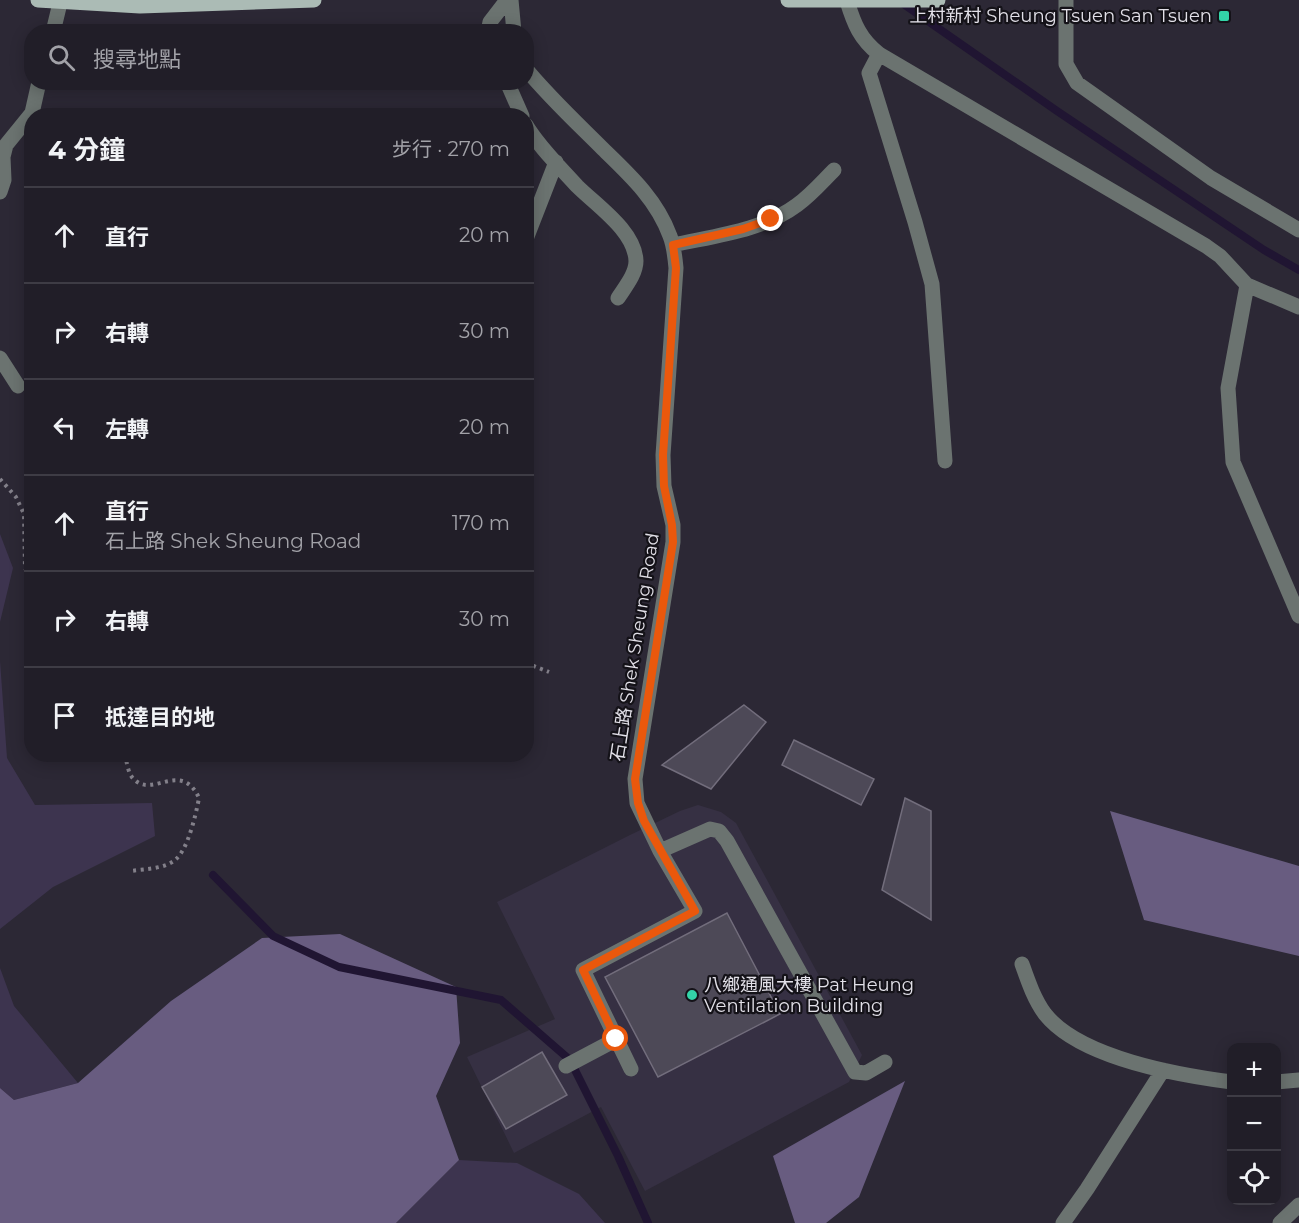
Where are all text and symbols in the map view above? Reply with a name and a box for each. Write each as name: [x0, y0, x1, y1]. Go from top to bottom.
place label: 上村新村 Sheung Tsuen San Tsuen: [909, 5, 1212, 27]
marker: 上村新村 Sheung Tsuen San Tsuen: [1217, 9, 1231, 23]
search box: [24, 24, 534, 90]
icon: search: [45, 41, 78, 74]
text: 搜尋地點: [93, 46, 181, 73]
text: 4 分鐘: [48, 134, 125, 166]
text: 步行 · 270 m: [392, 137, 510, 161]
route end: [757, 205, 783, 231]
icon: ahead: [48, 219, 81, 252]
text: 20 m: [459, 223, 510, 247]
text: 直行: [105, 224, 149, 251]
icon: right: [48, 315, 81, 348]
text: 30 m: [459, 319, 510, 343]
text: 右轉: [105, 320, 149, 347]
icon: left: [48, 411, 81, 444]
text: 20 m: [459, 415, 510, 439]
text: 左轉: [105, 416, 149, 443]
text: 直行: [105, 498, 149, 525]
icon: ahead: [48, 507, 81, 540]
text: 170 m: [452, 511, 510, 535]
text: 石上路 Shek Sheung Road: [105, 529, 361, 553]
street label: 石上路 Shek Sheung Road: [606, 531, 664, 763]
icon: right: [48, 603, 81, 636]
text: 30 m: [459, 607, 510, 631]
text: 右轉: [105, 608, 149, 635]
icon: arrive: [48, 699, 81, 732]
text: 抵達目的地: [105, 704, 215, 731]
place label: 八鄉通風大樓 Pat Heung Ventilation Building: [704, 974, 914, 1017]
marker: 八鄉通風大樓 Pat Heung Ventilation Building: [685, 988, 699, 1002]
route start: [602, 1025, 628, 1051]
map controls: [1227, 1043, 1281, 1205]
button: +: [1227, 1043, 1281, 1097]
button: −: [1227, 1097, 1281, 1151]
button: locate: [1227, 1151, 1281, 1205]

